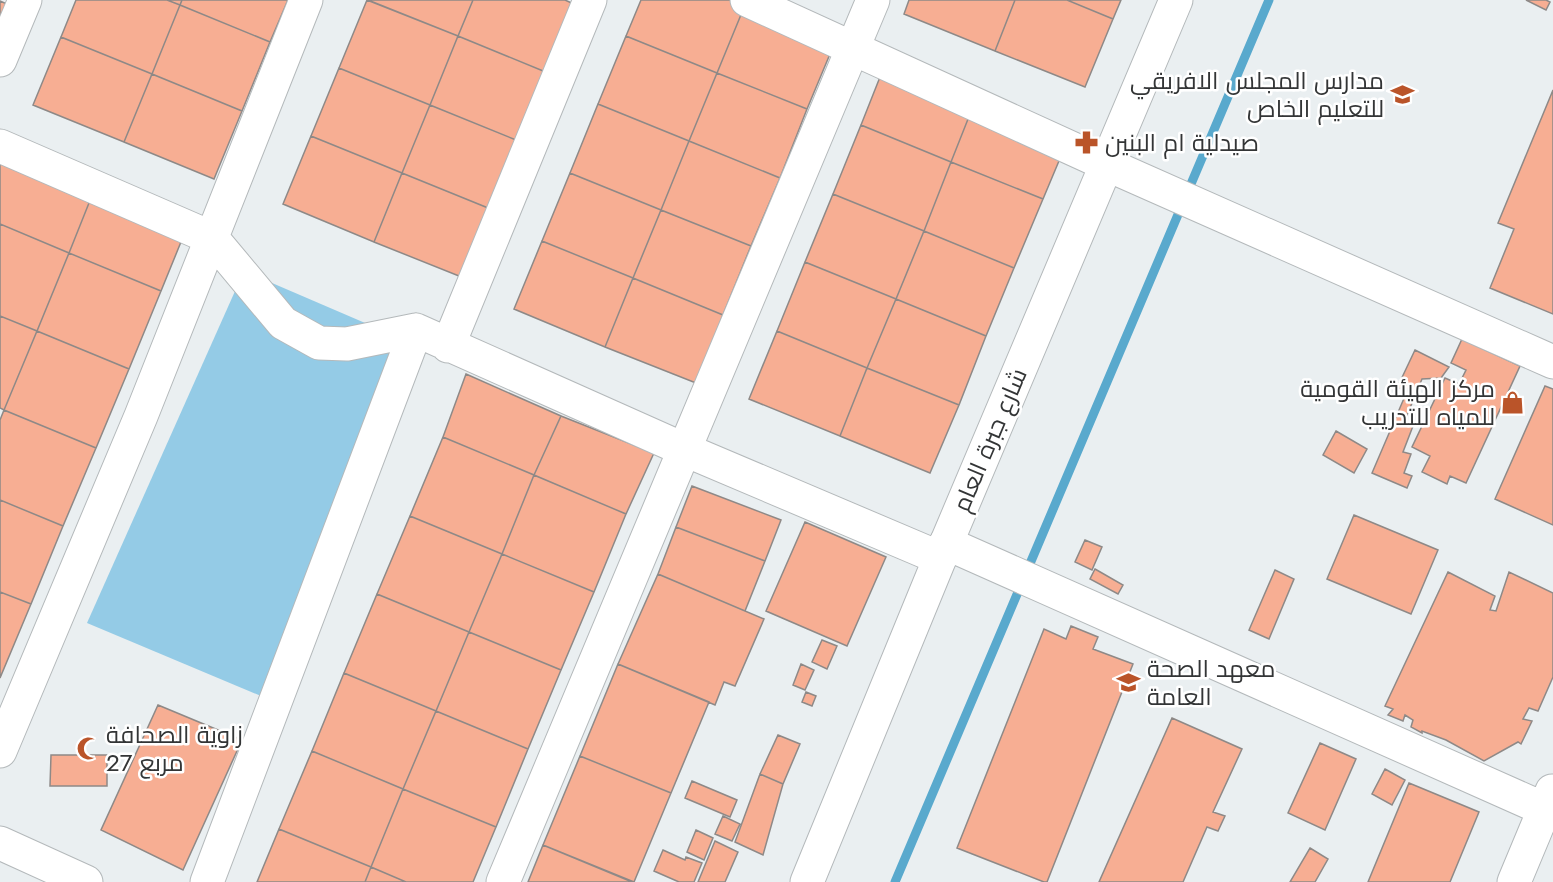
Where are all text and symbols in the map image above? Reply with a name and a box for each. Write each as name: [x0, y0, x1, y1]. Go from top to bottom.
place label: مدارس المجلس الافريقي للتعليم الخاص: [1130, 63, 1384, 126]
school or university icon: مدارس المجلس الافريقي للتعليم الخاص: [1389, 82, 1415, 108]
place label: صيدلية ام البنين: [1105, 125, 1259, 160]
pharmacy icon: صيدلية ام البنين: [1074, 130, 1100, 156]
street label: شارع جبرة العام: [944, 363, 1036, 517]
place label: مركز الهيئة القومية للمياه للتدريب: [1300, 371, 1495, 434]
shop icon: مركز الهيئة القومية للمياه للتدريب: [1500, 390, 1526, 416]
place label: معهد الصحة العامة: [1147, 651, 1275, 714]
school or university icon: معهد الصحة العامة: [1116, 670, 1142, 696]
place label: زاوية الصحافة مربع 27: [106, 717, 243, 780]
mosque icon: زاوية الصحافة مربع 27: [75, 736, 101, 762]

